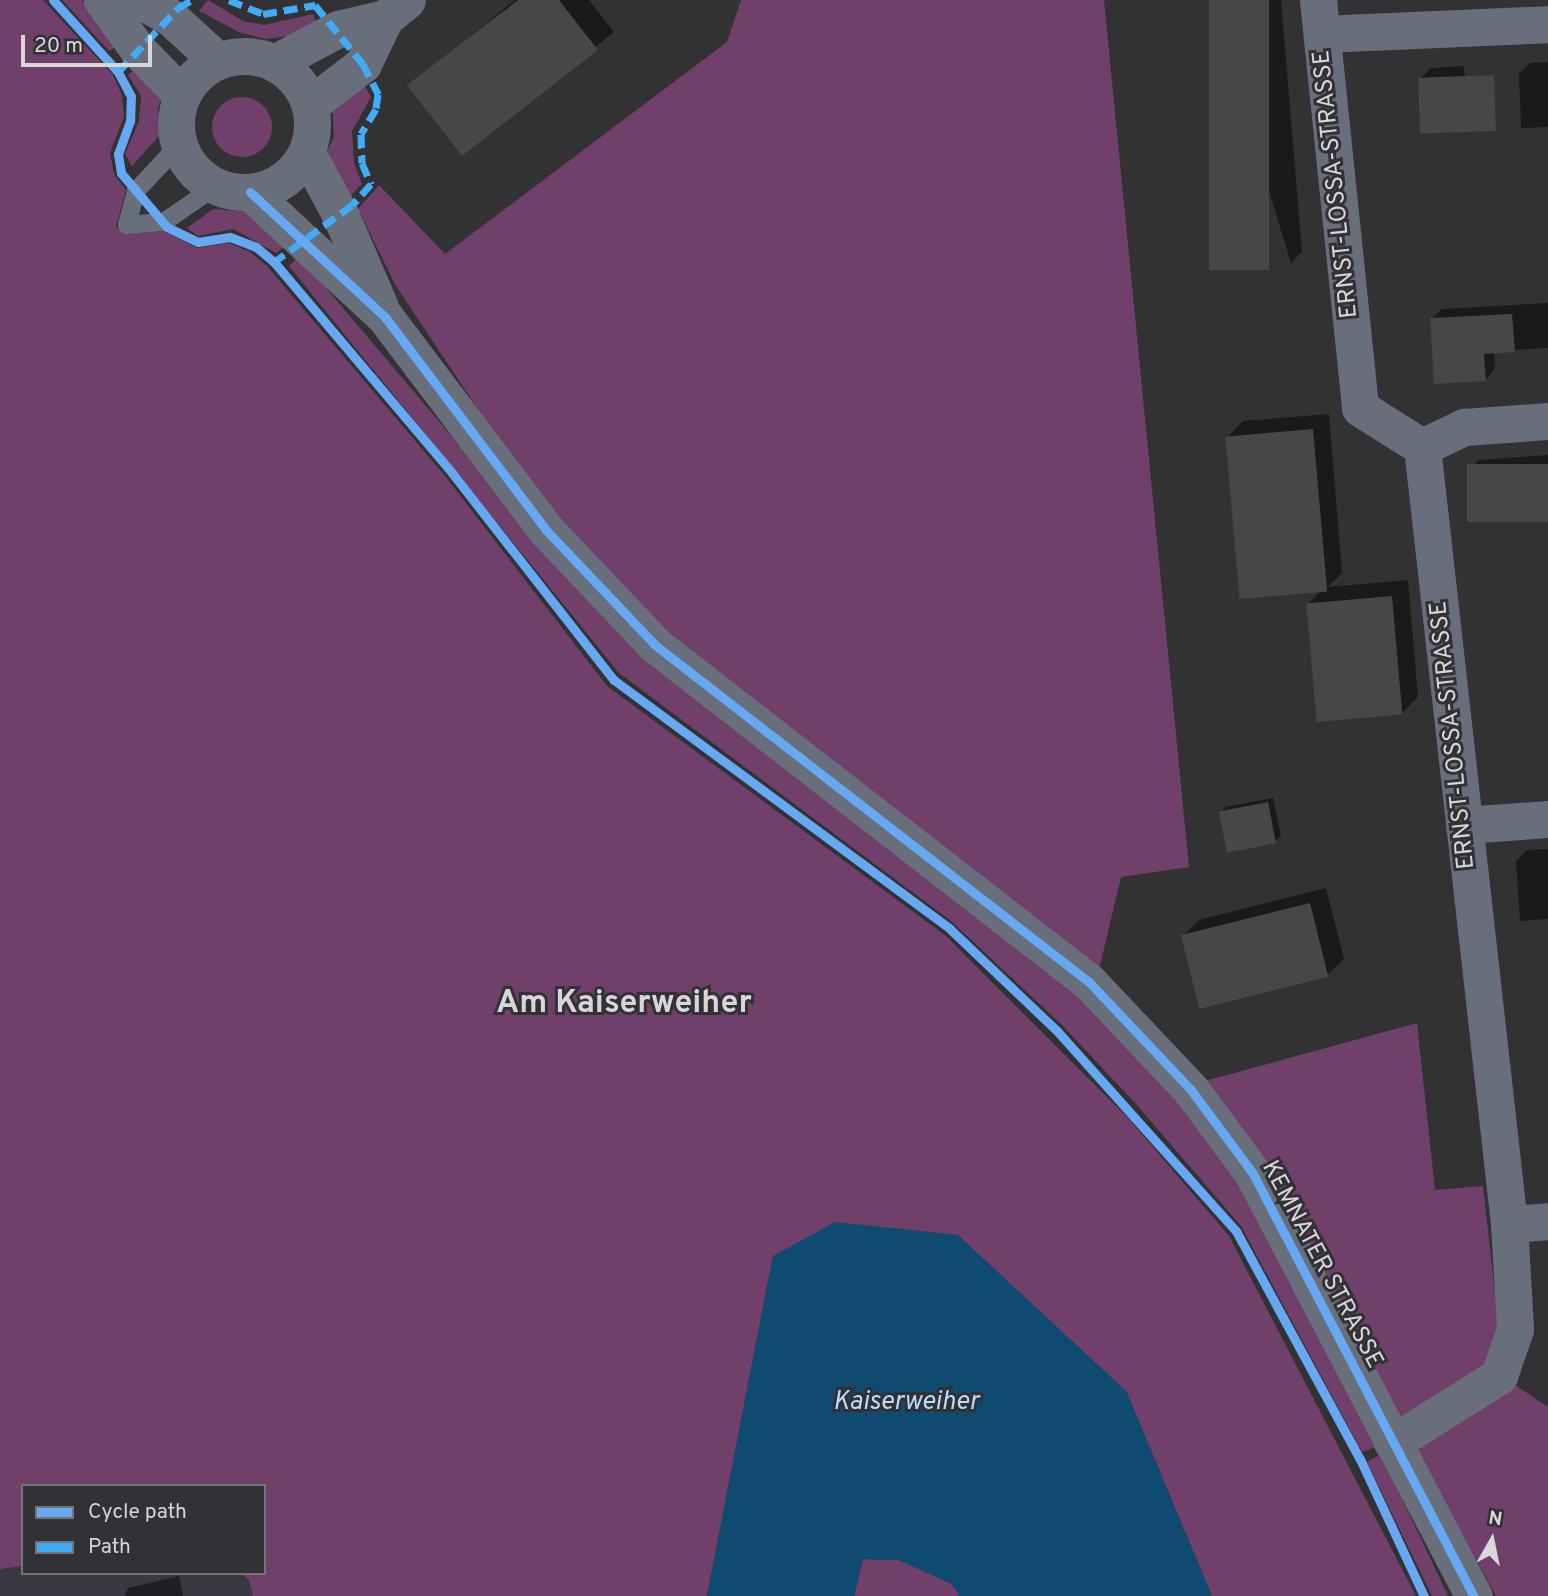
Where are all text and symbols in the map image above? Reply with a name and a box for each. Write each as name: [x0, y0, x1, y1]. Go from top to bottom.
scale bar: [24, 21, 156, 65]
text: 20 m: [34, 33, 83, 60]
street label: ERNST-LOSSA-STRASSE: [1309, 49, 1365, 319]
street label: ERNST-LOSSA-STRASSE: [1426, 600, 1482, 870]
district label: Am Kaiserweiher: [496, 985, 752, 1023]
street label: KEMNATER STRASSE: [1254, 1156, 1388, 1374]
water label: Kaiserweiher: [833, 1387, 979, 1419]
legend: [21, 1484, 266, 1575]
text: Cycle path: [88, 1499, 187, 1526]
north arrow: [1457, 1505, 1527, 1575]
text: N: [1487, 1506, 1504, 1532]
text: Path: [88, 1534, 131, 1561]

